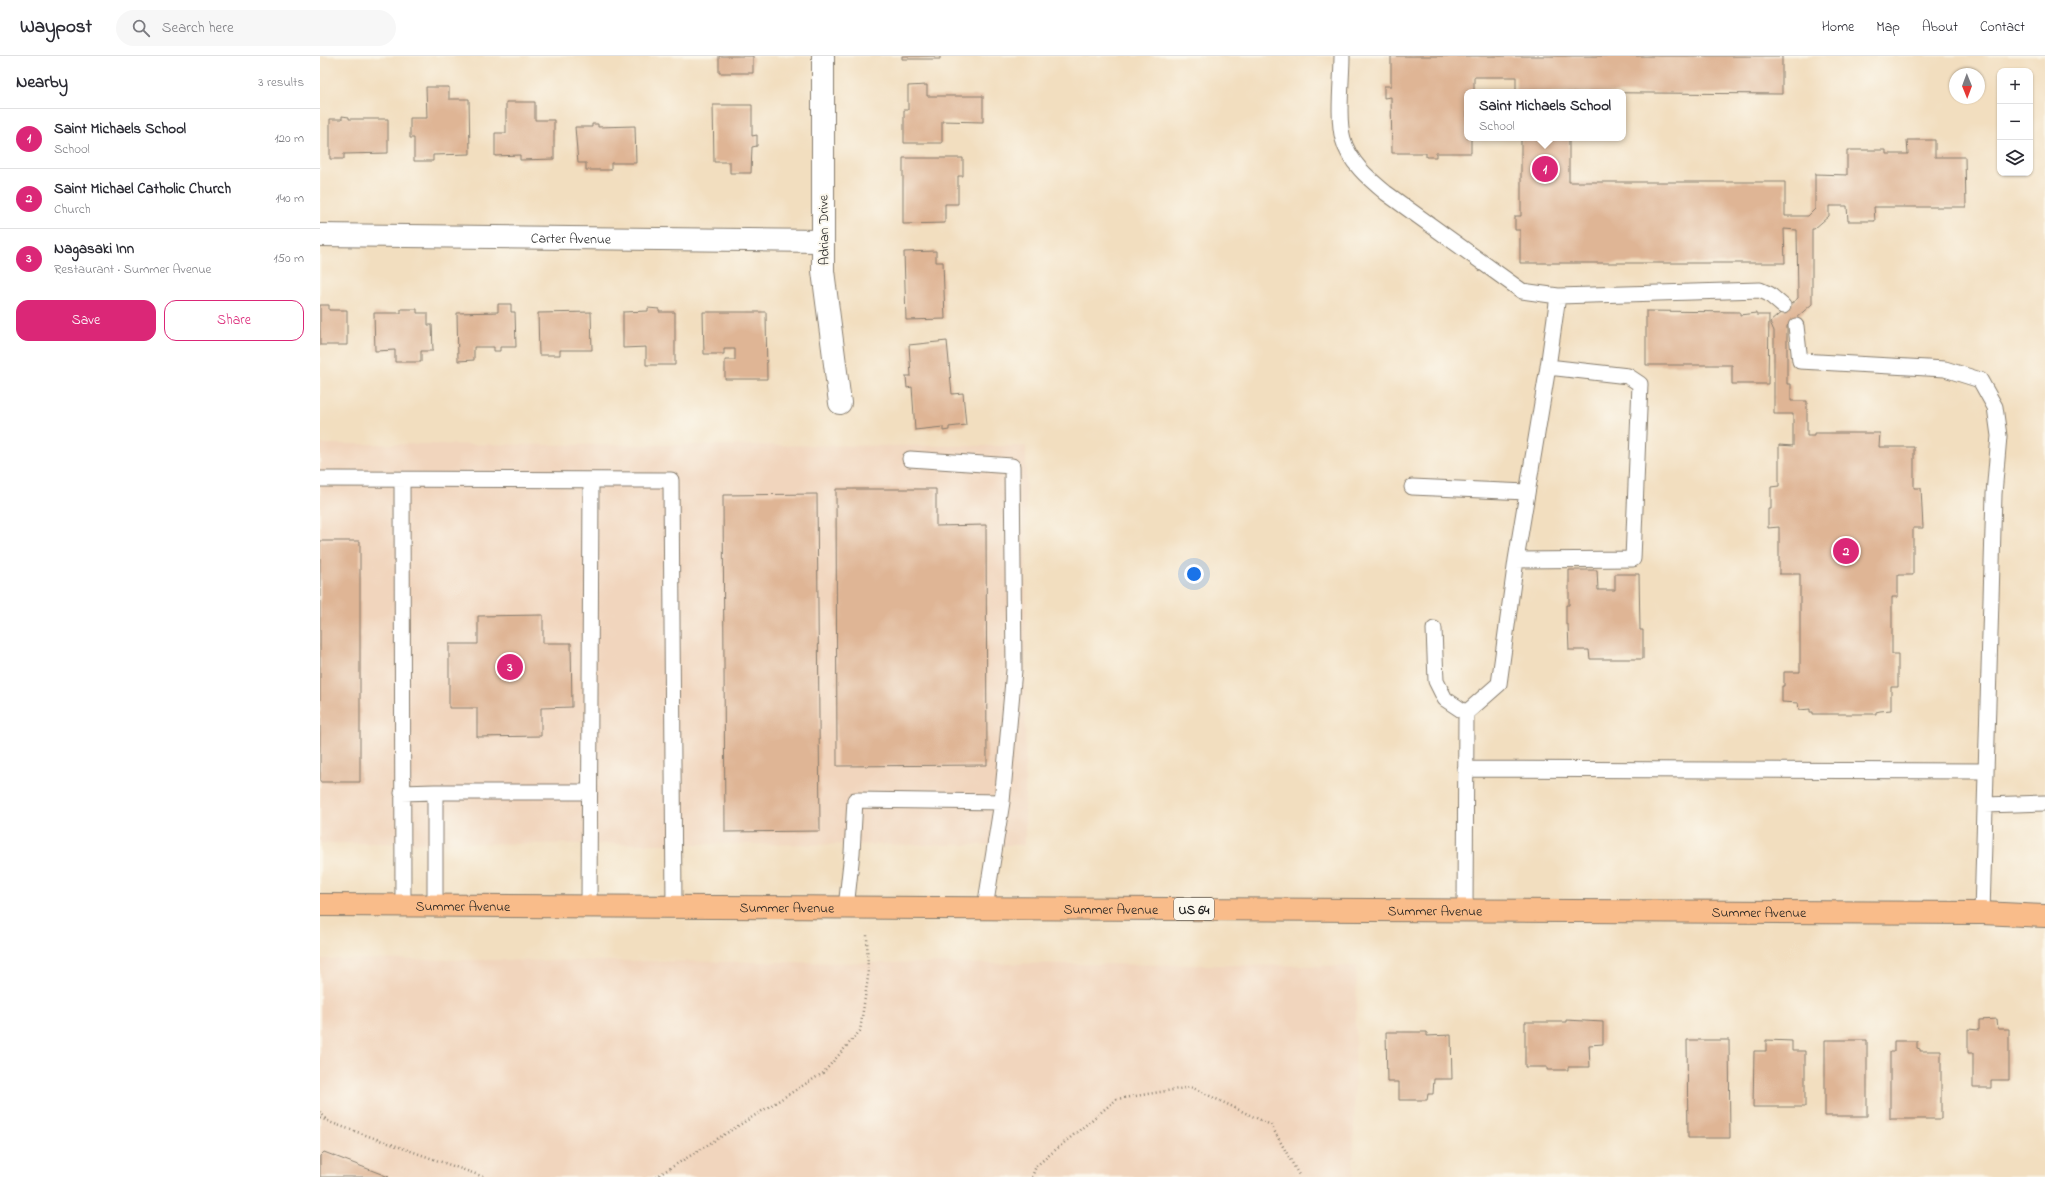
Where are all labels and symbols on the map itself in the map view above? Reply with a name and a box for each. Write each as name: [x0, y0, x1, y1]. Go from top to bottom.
north arrow: [1949, 68, 1985, 104]
pin: 1: [1532, 154, 1558, 184]
street label: Adrian Drive: [813, 194, 836, 265]
street label: Carter Avenue: [531, 229, 612, 250]
pin: 2: [1833, 536, 1859, 566]
your location: [1184, 564, 1204, 584]
pin: 3: [497, 652, 523, 682]
street label: Summer Avenue: [416, 896, 511, 918]
street label: Summer Avenue: [740, 898, 835, 919]
road number: US 64: [1174, 898, 1214, 920]
street label: Summer Avenue: [1064, 900, 1159, 921]
street label: Summer Avenue: [1388, 901, 1483, 923]
street label: Summer Avenue: [1712, 903, 1807, 924]

